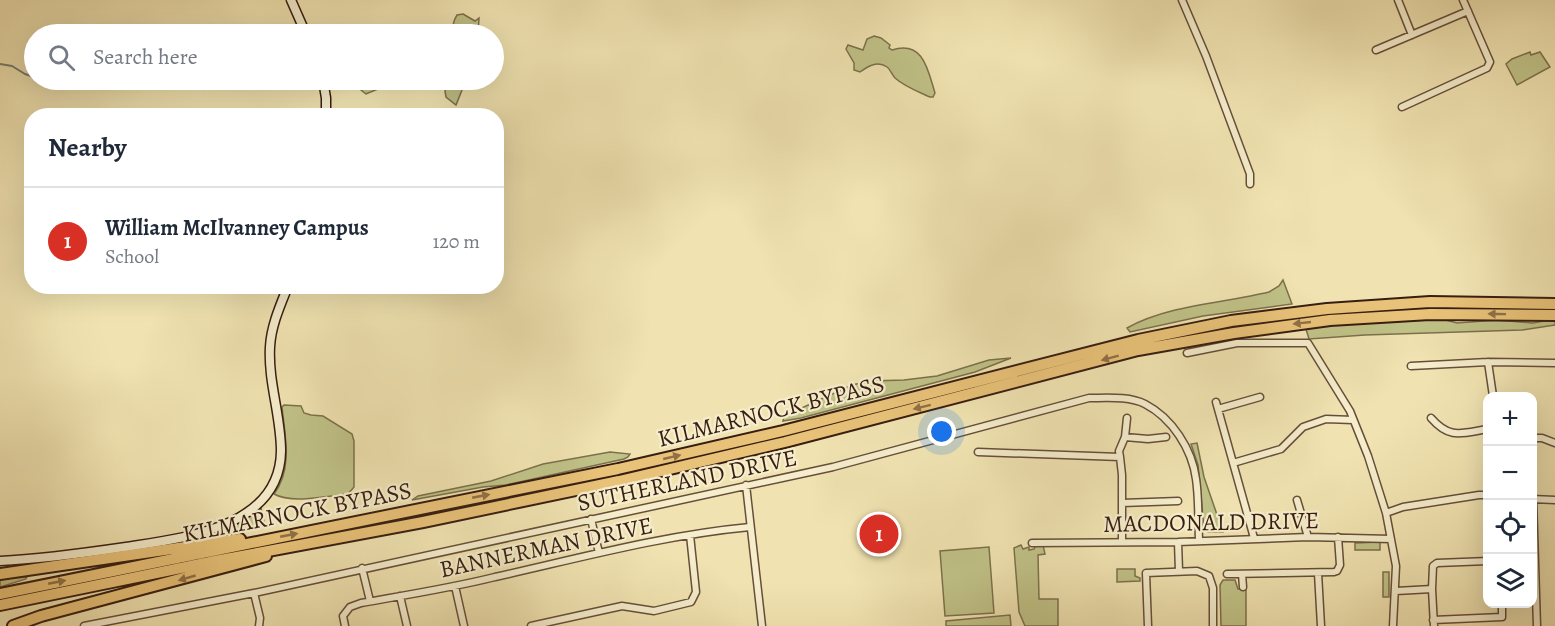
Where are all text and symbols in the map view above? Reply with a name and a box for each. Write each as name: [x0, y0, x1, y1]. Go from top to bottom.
search box: [24, 24, 504, 90]
icon: search: [45, 41, 78, 74]
text: Search here: [93, 42, 198, 72]
text: Nearby: [48, 130, 127, 165]
text: William McIlvanney Campus: [105, 213, 369, 243]
text: 1: [64, 228, 71, 255]
text: 120 m: [432, 228, 480, 255]
text: School: [105, 243, 159, 270]
one-way arrow: [1487, 310, 1506, 319]
one-way arrow: [1292, 318, 1311, 328]
one-way arrow: [1101, 354, 1119, 363]
street label: KILMARNOCK BYPASS: [654, 367, 888, 455]
map controls: [1483, 392, 1537, 608]
button: +: [1483, 392, 1537, 446]
one-way arrow: [912, 403, 931, 413]
your location: [927, 417, 956, 446]
street label: SUTHERLAND DRIVE: [574, 441, 800, 519]
button: −: [1483, 446, 1537, 500]
one-way arrow: [662, 452, 681, 461]
street label: KILMARNOCK BYPASS: [180, 474, 414, 550]
one-way arrow: [471, 491, 490, 501]
button: locate: [1483, 500, 1537, 554]
street label: MACDONALD DRIVE: [1103, 504, 1319, 540]
street label: BANNERMAN DRIVE: [436, 509, 656, 585]
pin: 1: [860, 512, 898, 556]
one-way arrow: [280, 529, 299, 539]
button: layers: [1483, 554, 1537, 608]
one-way arrow: [178, 574, 196, 583]
one-way arrow: [48, 577, 67, 586]

